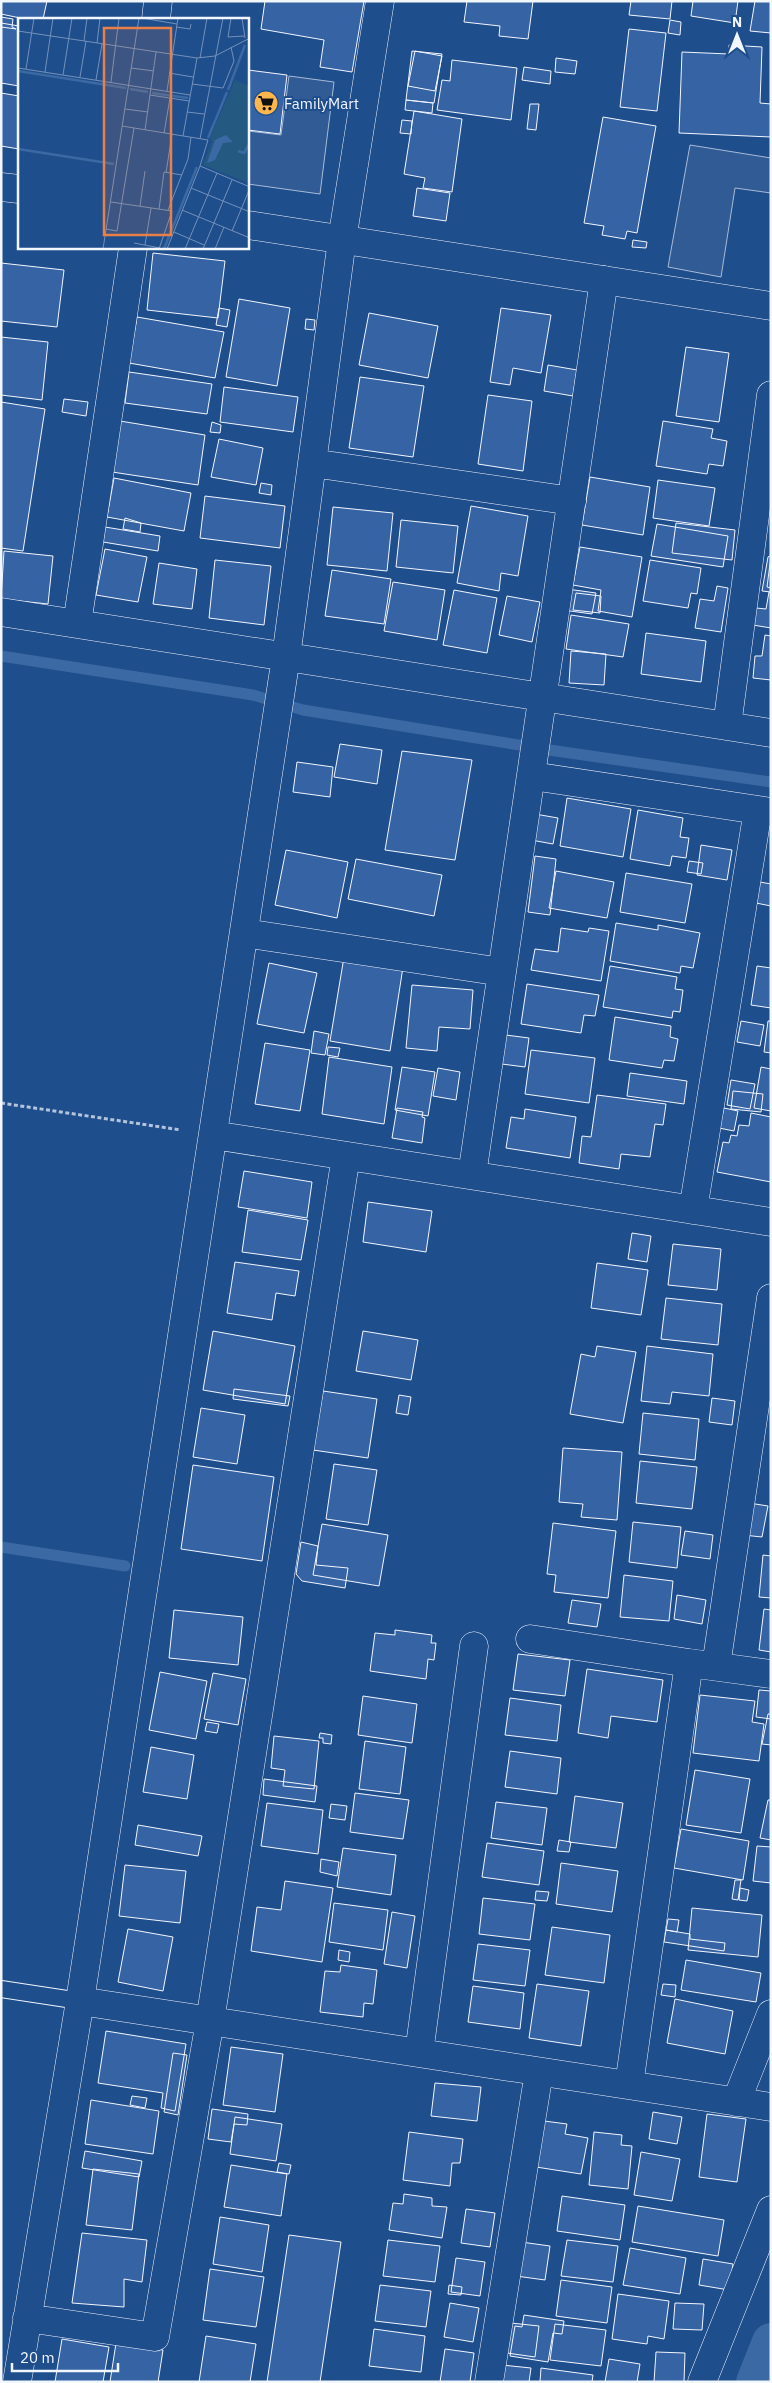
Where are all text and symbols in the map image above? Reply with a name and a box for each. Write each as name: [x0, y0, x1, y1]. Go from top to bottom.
north arrow: [712, 10, 762, 60]
text: N: [732, 13, 742, 31]
inset map: [18, 18, 249, 249]
supermarket icon: FamilyMart: [253, 90, 279, 116]
place label: FamilyMart: [284, 94, 359, 113]
scale bar: [12, 2340, 119, 2372]
text: 20 m: [20, 2348, 55, 2367]

